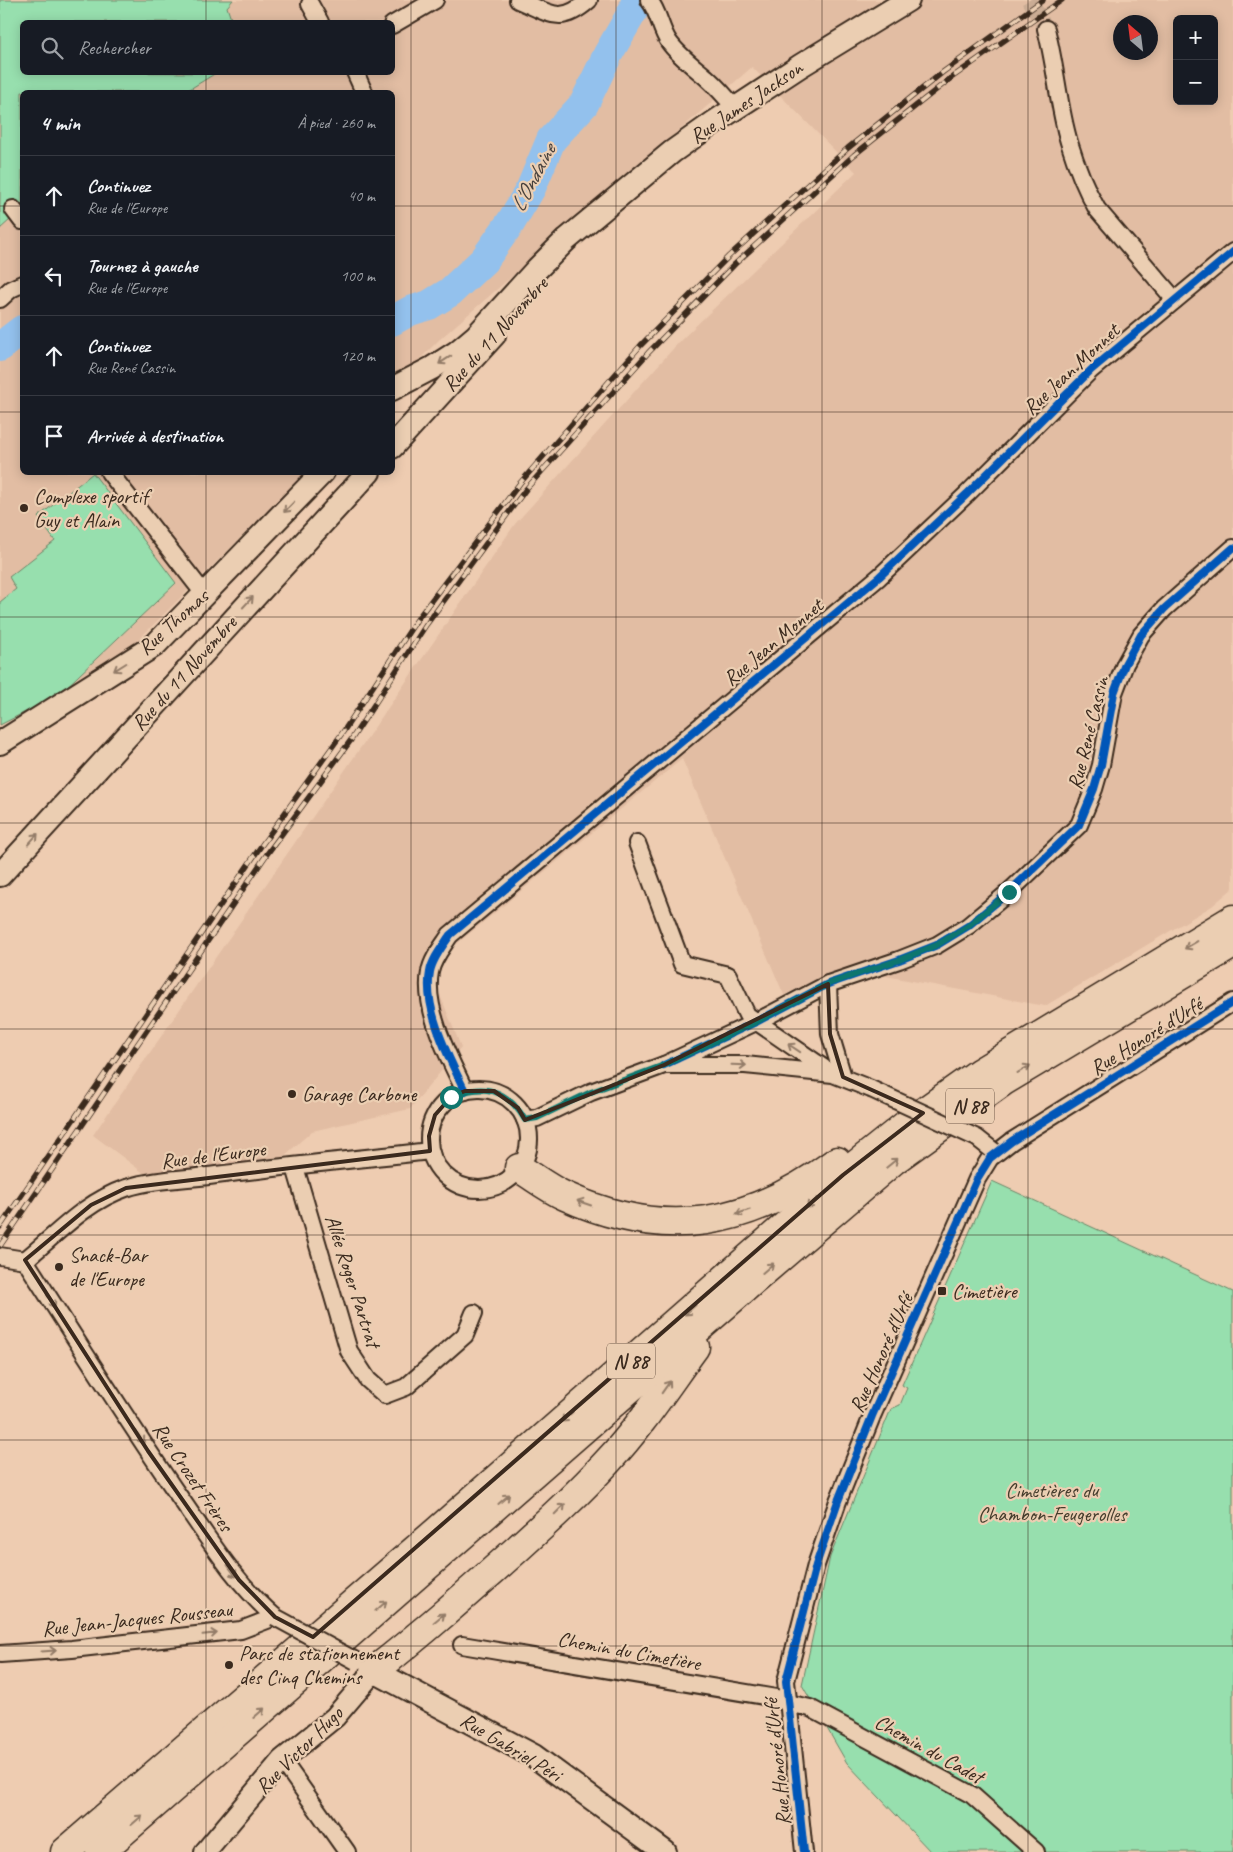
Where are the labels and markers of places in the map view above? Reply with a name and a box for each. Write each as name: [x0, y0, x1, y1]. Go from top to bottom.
place label: Complexe sportif Guy et Alain: [34, 483, 152, 533]
marker: Complexe sportif Guy et Alain: [18, 502, 30, 514]
place label: Garage Carbone: [302, 1081, 417, 1107]
marker: Garage Carbone: [286, 1088, 298, 1100]
place label: Snack-Bar de l'Europe: [69, 1242, 149, 1292]
marker: Snack-Bar de l'Europe: [53, 1261, 65, 1273]
place label: Cimetière: [952, 1278, 1019, 1304]
marker: Cimetière: [936, 1285, 948, 1297]
place label: Parc de stationnement des Cinq Chemins: [239, 1640, 401, 1690]
marker: Parc de stationnement des Cinq Chemins: [223, 1659, 235, 1671]

